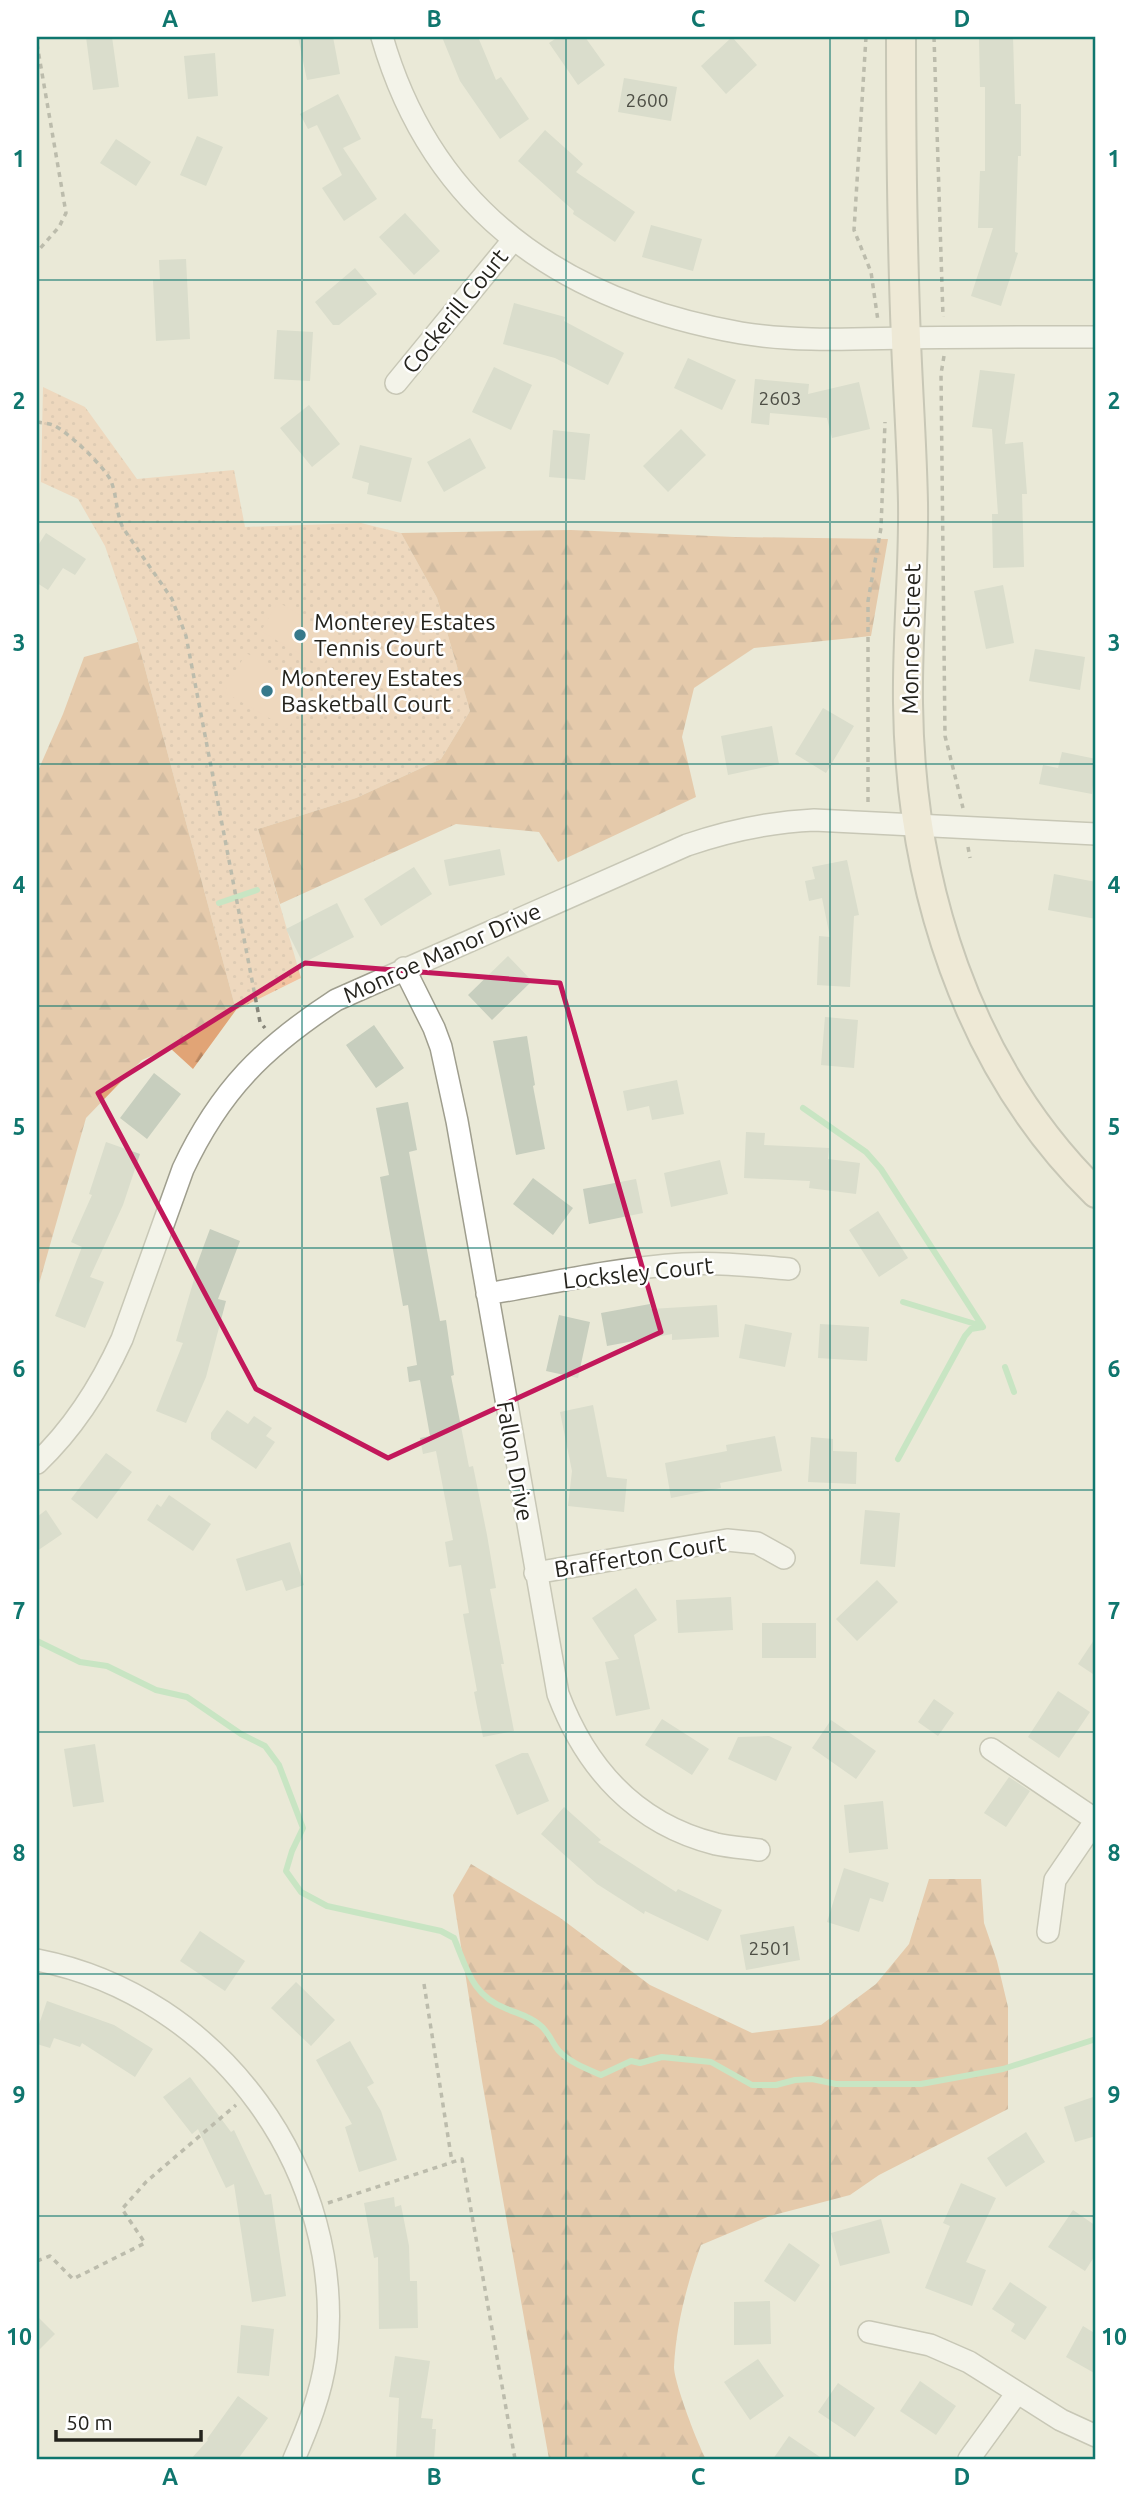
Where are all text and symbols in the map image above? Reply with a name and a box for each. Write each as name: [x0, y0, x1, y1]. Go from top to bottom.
text: A: [162, 6, 178, 31]
text: B: [426, 6, 442, 31]
text: C: [691, 6, 706, 31]
text: D: [954, 6, 970, 31]
house number: 2600: [626, 89, 668, 111]
text: 1: [13, 146, 25, 171]
text: 1: [1108, 146, 1120, 171]
street label: Cockerill Court: [397, 244, 512, 378]
house number: 2603: [759, 387, 801, 409]
text: 2: [13, 388, 25, 413]
text: 2: [1108, 388, 1120, 413]
street label: Monroe Street: [897, 563, 924, 715]
place label: Monterey Estates Tennis Court: [314, 609, 495, 660]
marker: Monterey Estates Tennis Court: [292, 627, 308, 643]
text: 3: [13, 630, 25, 655]
text: 3: [1108, 630, 1120, 655]
place label: Monterey Estates Basketball Court: [281, 665, 462, 716]
marker: Monterey Estates Basketball Court: [259, 683, 275, 699]
text: 4: [13, 872, 26, 897]
text: 4: [1108, 872, 1121, 897]
street label: Monroe Manor Drive: [339, 898, 544, 1007]
text: 5: [13, 1114, 25, 1139]
text: 5: [1108, 1114, 1120, 1139]
street label: Locksley Court: [562, 1252, 714, 1293]
text: 6: [13, 1356, 26, 1381]
text: 6: [1108, 1356, 1121, 1381]
street label: Fallon Drive: [493, 1399, 538, 1523]
street label: Brafferton Court: [552, 1530, 727, 1581]
text: 7: [13, 1598, 25, 1623]
text: 7: [1108, 1598, 1120, 1623]
text: 8: [13, 1840, 25, 1865]
text: 8: [1108, 1840, 1120, 1865]
house number: 2501: [749, 1937, 791, 1959]
text: 9: [13, 2082, 25, 2107]
text: 9: [1108, 2082, 1120, 2107]
text: 10: [6, 2324, 32, 2349]
text: 10: [1101, 2324, 1127, 2349]
scale bar: [56, 2398, 201, 2442]
text: 50 m: [66, 2410, 113, 2434]
text: A: [162, 2464, 178, 2489]
text: B: [426, 2464, 442, 2489]
text: C: [691, 2464, 706, 2489]
text: D: [954, 2464, 970, 2489]

